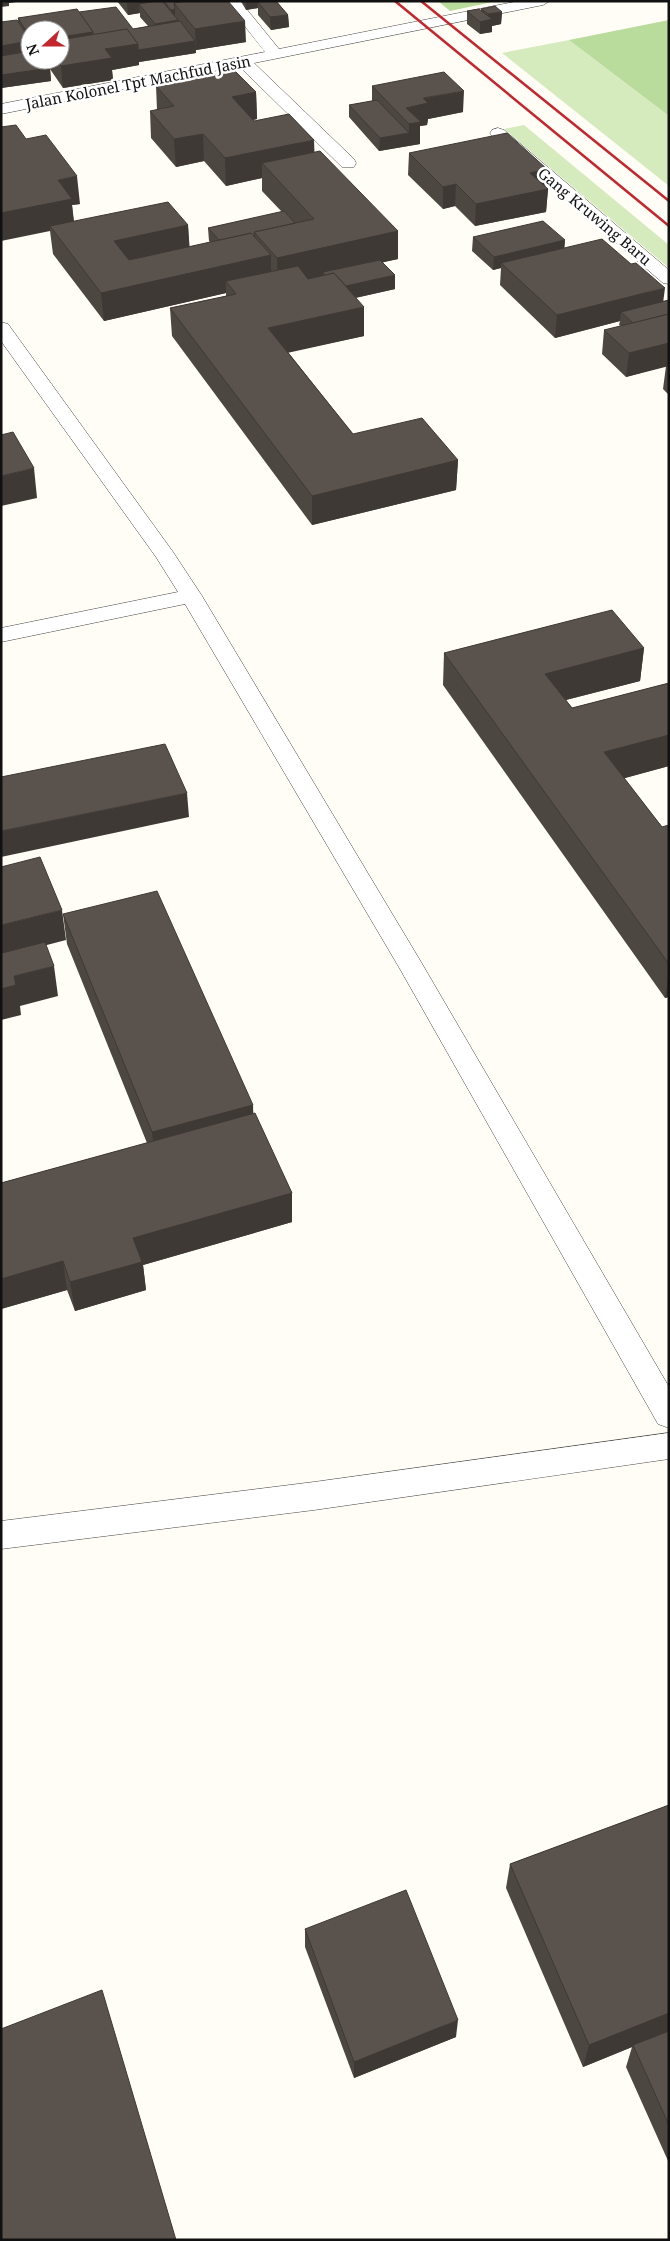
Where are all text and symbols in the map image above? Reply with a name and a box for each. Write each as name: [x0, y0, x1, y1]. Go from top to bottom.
north arrow: [20, 20, 70, 70]
text: N: [22, 41, 43, 58]
street label: Jalan Kolonel Tpt Machfud Jasin: [23, 50, 253, 114]
street label: Gang Kruwing Baru: [534, 163, 656, 270]

